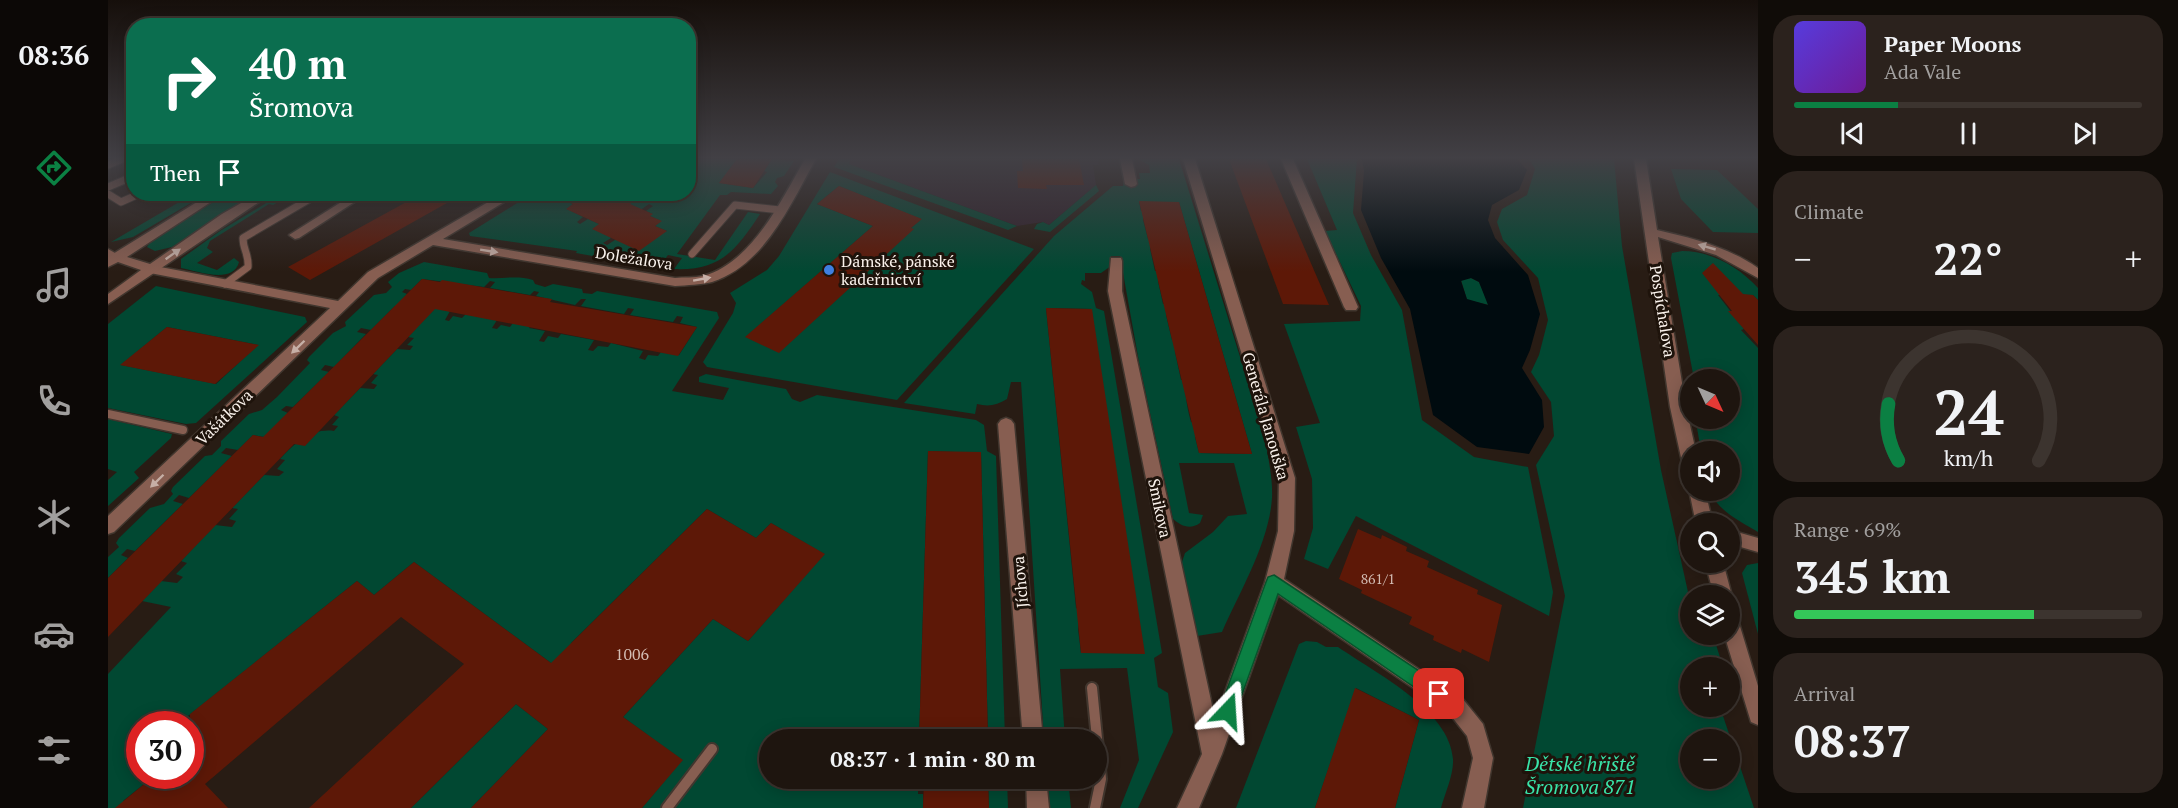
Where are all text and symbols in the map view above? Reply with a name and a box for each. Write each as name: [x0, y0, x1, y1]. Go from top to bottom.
text: Paper Moons: [1884, 29, 2022, 58]
text: 40 m: [249, 35, 347, 91]
text: 08:36: [19, 37, 89, 73]
icon: right: [150, 42, 228, 120]
text: Ada Vale: [1884, 58, 1961, 85]
text: Šromova: [249, 89, 354, 125]
icon: previous: [1836, 117, 1869, 150]
icon: pause: [1952, 117, 1985, 150]
icon: next: [2068, 117, 2101, 150]
icon: directions: [33, 147, 75, 189]
icon: arrive: [213, 156, 246, 189]
text: Then: [150, 158, 201, 187]
text: Climate: [1794, 198, 1864, 225]
text: 22°: [1933, 228, 2003, 288]
text: −: [1794, 237, 1812, 280]
text: +: [2124, 237, 2142, 280]
street label: Doležalova: [594, 241, 674, 275]
one-way arrow: [1698, 242, 1716, 251]
one-way arrow: [480, 247, 499, 256]
one-way arrow: [164, 248, 180, 260]
place label: Dámské, pánské kadeřnictví: [841, 250, 955, 290]
marker: Dámské, pánské kadeřnictví: [822, 263, 836, 277]
street label: Pospíchalova: [1645, 263, 1681, 359]
icon: music: [33, 264, 75, 306]
one-way arrow: [693, 274, 712, 283]
one-way arrow: [292, 339, 306, 353]
street label: Generála Janouška: [1237, 350, 1295, 482]
north arrow: [1680, 369, 1740, 429]
map controls: [1680, 369, 1740, 789]
text: 24: [1933, 370, 2003, 453]
icon: phone: [33, 380, 75, 422]
street label: Vašátkova: [191, 384, 257, 450]
button: sound: [1680, 441, 1740, 501]
text: km/h: [1943, 444, 1993, 472]
one-way arrow: [149, 474, 164, 488]
street label: Smikova: [1143, 476, 1177, 540]
icon: climate: [33, 496, 75, 538]
button: search: [1680, 513, 1740, 573]
text: Range · 69%: [1794, 516, 1901, 543]
text: 345 km: [1794, 546, 1950, 606]
street label: Jíchova: [1007, 555, 1033, 609]
house number: 861/1: [1361, 569, 1395, 588]
button: layers: [1680, 585, 1740, 645]
icon: car: [33, 613, 75, 655]
house number: 1006: [615, 643, 650, 665]
button: +: [1680, 657, 1740, 717]
pin: [1413, 668, 1464, 719]
icon: arrive: [1422, 677, 1455, 710]
position arrow: [1196, 679, 1260, 743]
text: Arrival: [1794, 680, 1855, 707]
text: 08:37: [1794, 710, 1911, 770]
speed limit sign: 30: [126, 711, 204, 789]
icon: filters: [33, 729, 75, 771]
button: −: [1680, 729, 1740, 789]
text: 08:37 · 1 min · 80 m: [830, 744, 1036, 773]
park label: Dětské hřiště Šromova 871: [1524, 750, 1636, 800]

